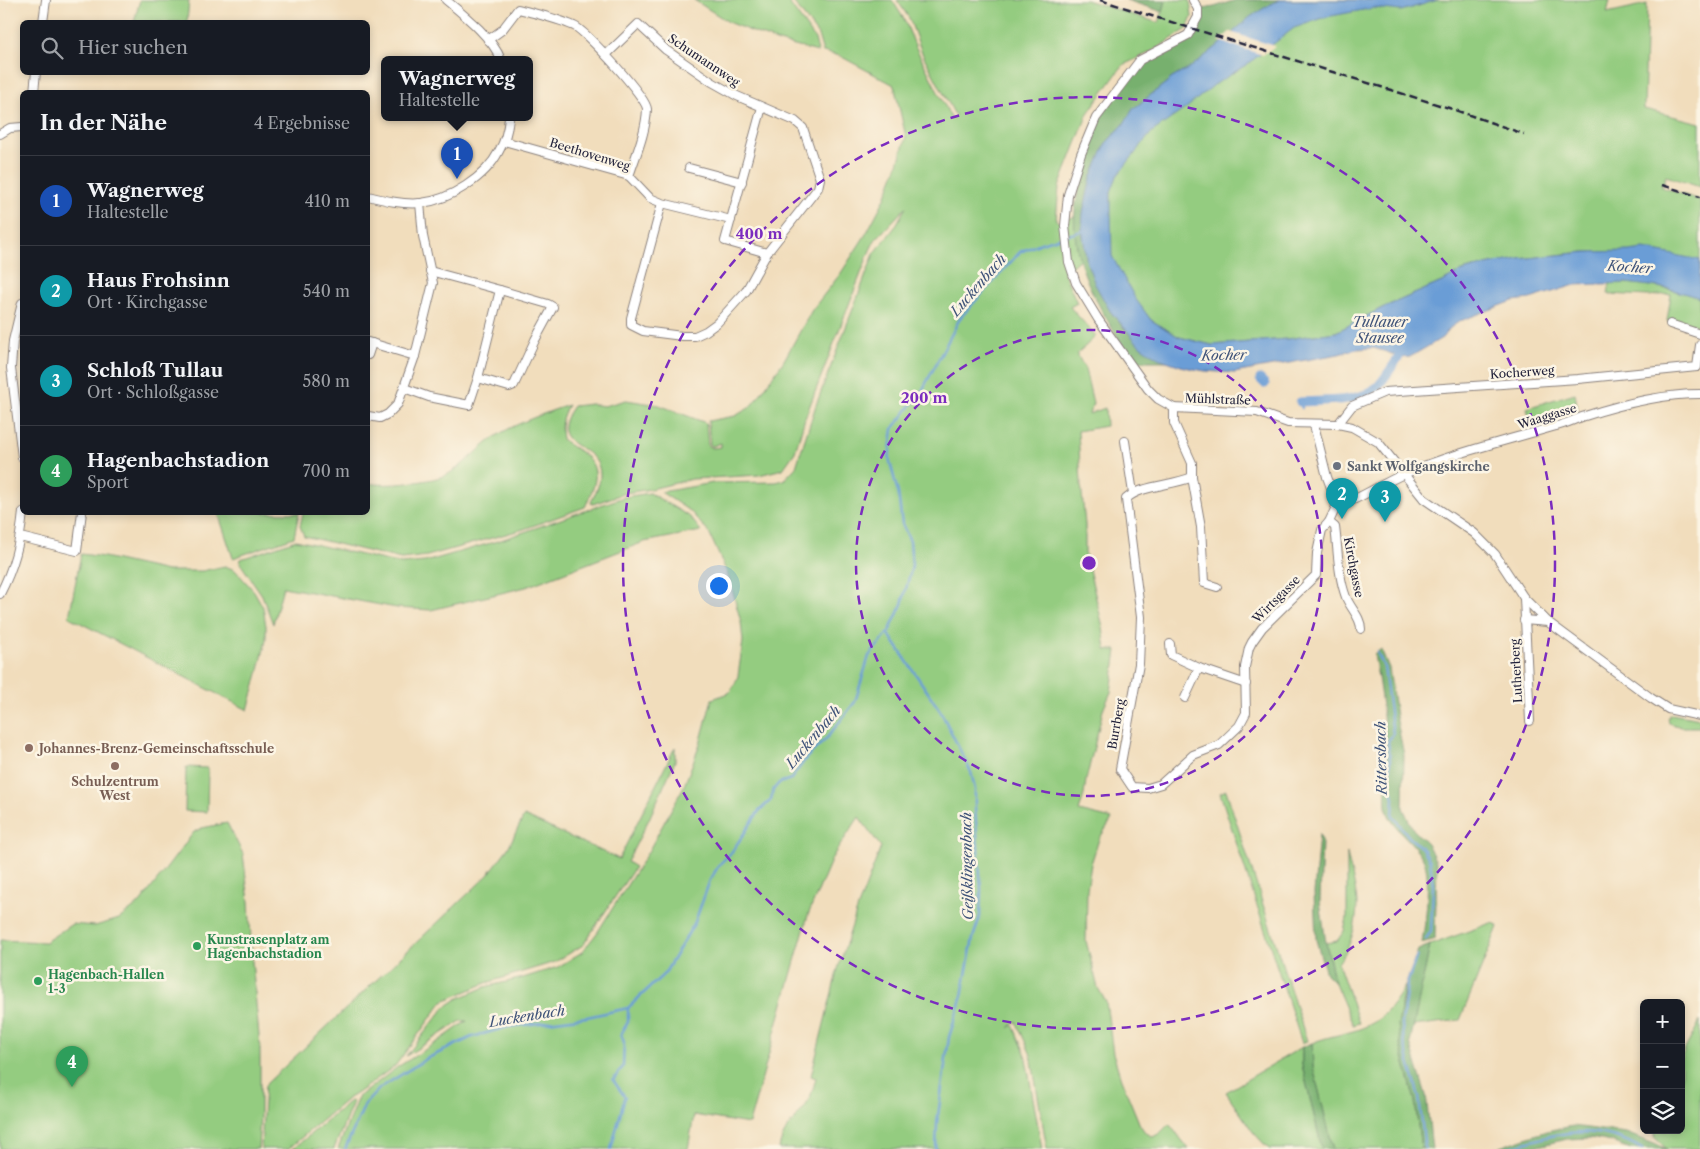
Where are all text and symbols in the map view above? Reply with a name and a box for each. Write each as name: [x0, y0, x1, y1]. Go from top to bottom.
search box: [20, 20, 370, 75]
street label: Schumannweg: [665, 30, 743, 90]
icon: search: [38, 34, 66, 62]
text: Hier suchen: [78, 36, 188, 59]
popup: [381, 56, 533, 121]
text: Wagnerweg: [399, 67, 515, 90]
text: Haltestelle: [399, 90, 480, 110]
text: In der Nähe: [40, 110, 167, 135]
text: 4 Ergebnisse: [254, 113, 350, 133]
street label: Beethovenweg: [548, 135, 633, 174]
pin: 1: [441, 138, 473, 179]
text: Wagnerweg: [87, 179, 204, 202]
text: 1: [52, 191, 60, 211]
text: 410 m: [305, 191, 350, 211]
text: Haltestelle: [87, 202, 168, 222]
text: 400 m: [736, 224, 782, 243]
water label: Luckenbach: [945, 250, 1010, 321]
water label: Kocher: [1606, 256, 1655, 278]
text: Haus Frohsinn: [87, 269, 230, 292]
text: 2: [51, 281, 61, 301]
text: 540 m: [303, 281, 350, 301]
text: Ort · Kirchgasse: [87, 292, 208, 312]
water label: Tullauer Stausee: [1352, 313, 1409, 347]
water label: Kocher: [1200, 346, 1248, 364]
text: Schloß Tullau: [87, 359, 223, 382]
street label: Kocherweg: [1489, 362, 1555, 382]
text: 3: [51, 371, 61, 391]
text: 580 m: [303, 371, 350, 391]
text: Ort · Schloßgasse: [87, 382, 219, 402]
text: 200 m: [901, 388, 947, 407]
street label: Mühlstraße: [1185, 390, 1252, 408]
street label: Waaggasse: [1515, 400, 1579, 432]
text: Hagenbachstadion: [87, 449, 269, 472]
place label: Sankt Wolfgangskirche: [1347, 459, 1490, 474]
marker: Sankt Wolfgangskirche: [1331, 460, 1343, 472]
text: 4: [51, 461, 61, 481]
text: 700 m: [303, 461, 350, 481]
text: Sport: [87, 472, 129, 492]
pin: 2: [1326, 478, 1358, 519]
pin: 3: [1369, 481, 1401, 522]
street label: Kirchgasse: [1341, 535, 1367, 599]
centre of rings: [1080, 554, 1098, 572]
street label: Wirtsgasse: [1248, 572, 1303, 627]
your location: [706, 573, 732, 599]
street label: Lutherberg: [1507, 638, 1525, 703]
street label: Burrberg: [1104, 697, 1128, 750]
water label: Luckenbach: [781, 702, 845, 773]
water label: Rittersbach: [1371, 721, 1391, 796]
place label: Johannes-Brenz-Gemeinschaftsschule: [37, 741, 274, 756]
marker: Johannes-Brenz-Gemeinschaftsschule: [23, 742, 35, 754]
marker: Schulzentrum West: [109, 760, 121, 772]
place label: Schulzentrum West: [71, 774, 159, 803]
water label: Geißklingenbach: [957, 812, 977, 920]
place label: Kunstrasenplatz am Hagenbachstadion: [207, 932, 329, 961]
marker: Kunstrasenplatz am Hagenbachstadion: [191, 940, 203, 952]
place label: Hagenbach-Hallen 1-3: [48, 967, 165, 996]
marker: Hagenbach-Hallen 1-3: [32, 975, 44, 987]
map controls: [1640, 999, 1685, 1134]
button: +: [1640, 999, 1685, 1044]
water label: Luckenbach: [487, 1001, 566, 1031]
button: −: [1640, 1044, 1685, 1089]
pin: 4: [56, 1046, 88, 1087]
button: layers: [1640, 1089, 1685, 1134]

